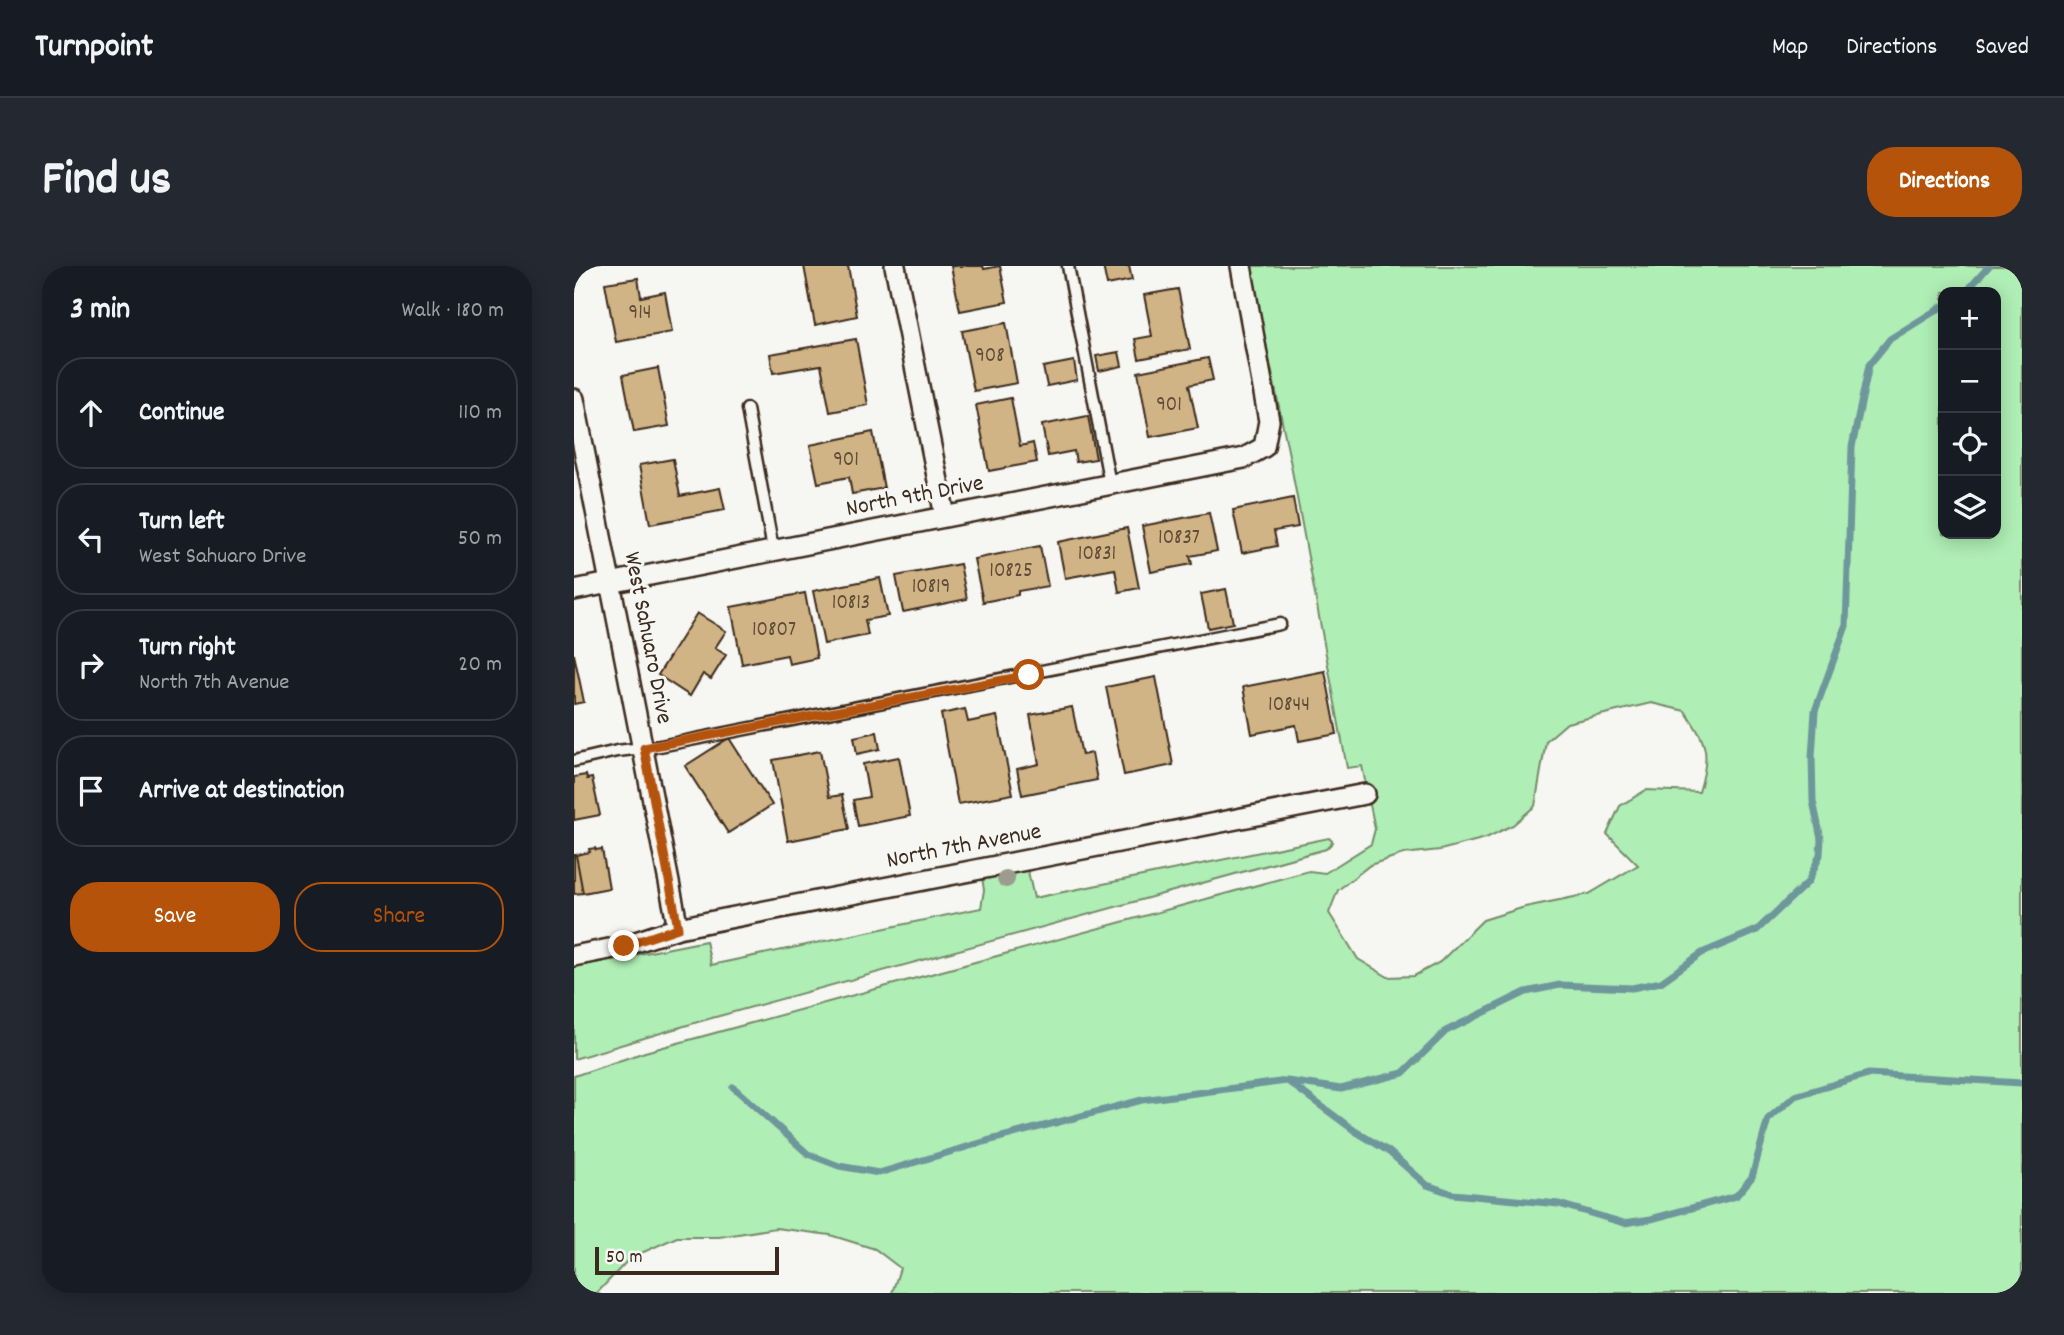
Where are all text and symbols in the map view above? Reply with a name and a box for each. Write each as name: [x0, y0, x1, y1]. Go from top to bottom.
text: Turnpoint: [35, 25, 153, 72]
text: Map: [1772, 31, 1808, 65]
text: Directions: [1846, 31, 1937, 65]
text: Saved: [1975, 31, 2029, 65]
text: Find us: [42, 147, 171, 217]
button: Directions: [1867, 147, 2022, 217]
map controls: [1938, 287, 2001, 539]
button: +: [1938, 287, 2001, 350]
text: 3 min: [70, 290, 130, 333]
text: Walk · 180 m: [401, 295, 504, 328]
house number: 914: [629, 299, 651, 329]
house number: 908: [975, 342, 1005, 372]
button: −: [1938, 350, 2001, 413]
house number: 901: [1156, 391, 1182, 421]
icon: ahead: [72, 394, 110, 432]
text: Continue: [139, 395, 224, 432]
text: 110 m: [458, 397, 502, 430]
button: locate: [1938, 413, 2001, 476]
house number: 901: [833, 446, 859, 476]
street label: North 9th Drive: [843, 467, 987, 527]
button: layers: [1938, 476, 2001, 539]
text: Turn left: [139, 504, 225, 541]
icon: left: [72, 520, 110, 558]
text: 50 m: [458, 523, 502, 556]
house number: 10837: [1158, 524, 1200, 554]
house number: 10831: [1078, 540, 1116, 570]
text: West Sahuaro Drive: [139, 541, 306, 574]
street label: West Sahuaro Drive: [614, 549, 680, 727]
house number: 10825: [989, 557, 1033, 587]
house number: 10819: [912, 573, 950, 603]
house number: 10813: [832, 589, 870, 619]
house number: 10807: [752, 616, 796, 646]
text: Turn right: [139, 630, 236, 667]
icon: right: [72, 646, 110, 684]
text: 20 m: [458, 649, 502, 682]
route start: [1013, 659, 1044, 690]
text: North 7th Avenue: [139, 667, 289, 700]
house number: 10844: [1268, 691, 1310, 721]
icon: arrive: [72, 772, 110, 810]
text: Arrive at destination: [139, 773, 344, 810]
street label: North 7th Avenue: [884, 815, 1044, 879]
button: Save: [70, 882, 280, 952]
button: Share: [294, 882, 504, 952]
route end: [608, 930, 639, 961]
scale bar: [595, 1244, 779, 1276]
text: 50 m: [606, 1245, 643, 1272]

